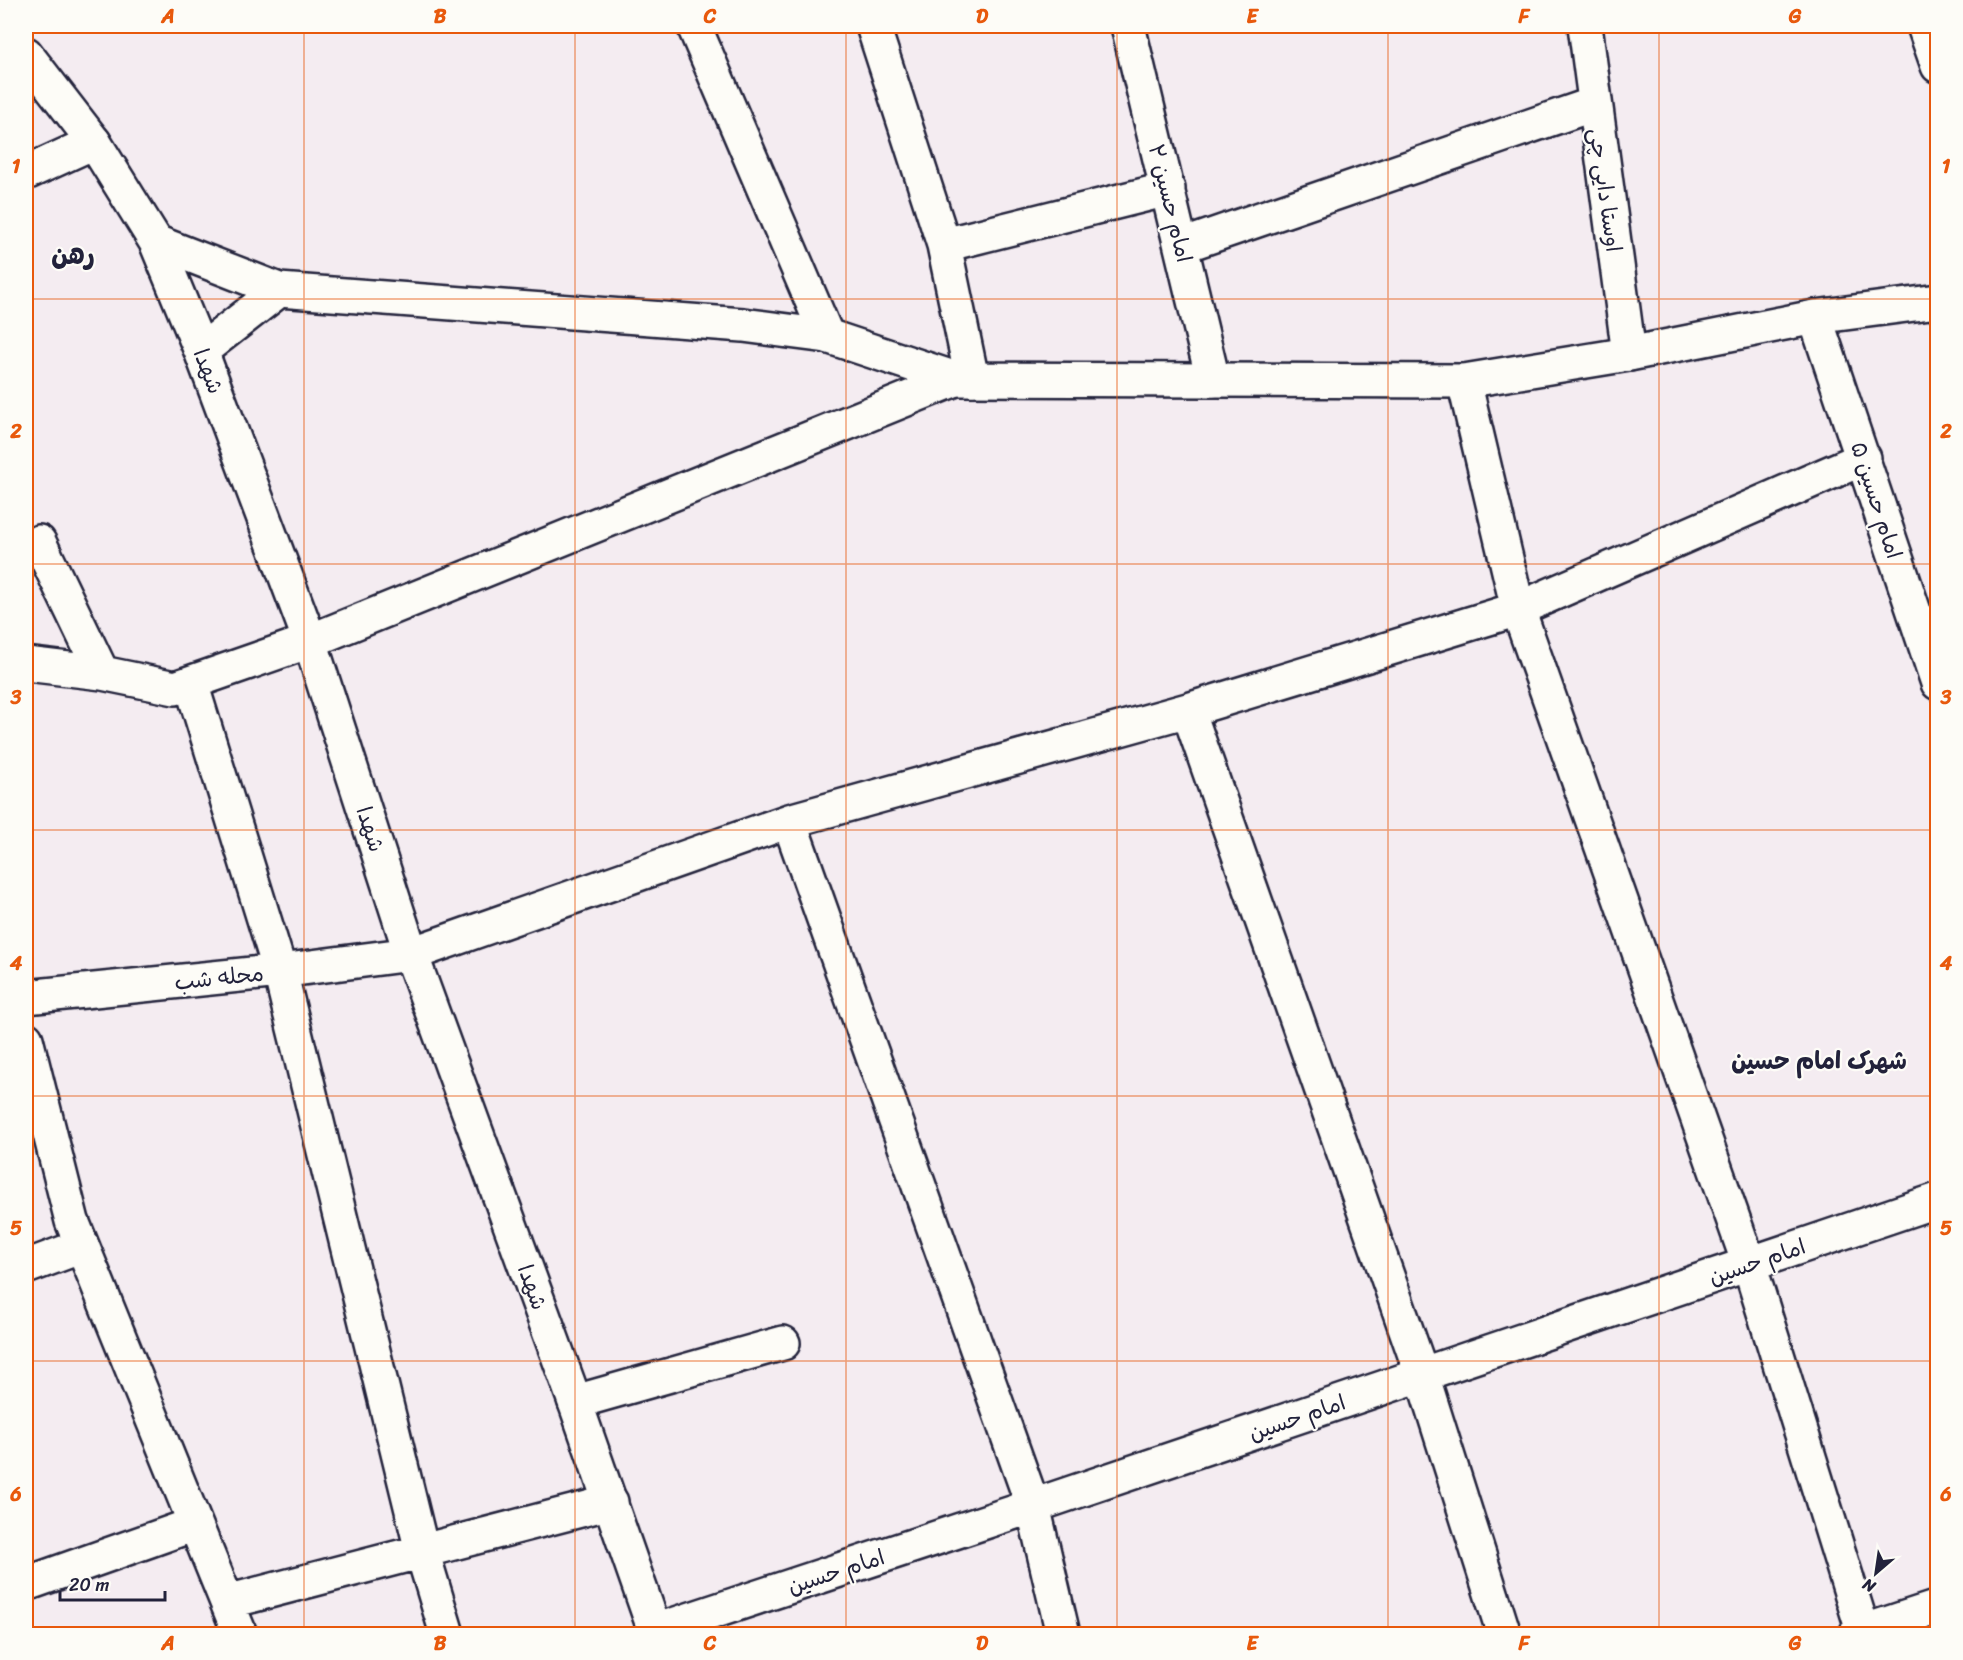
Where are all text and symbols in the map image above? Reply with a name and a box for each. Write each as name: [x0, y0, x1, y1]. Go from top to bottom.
text: A: [160, 0, 175, 34]
text: B: [434, 0, 447, 34]
text: C: [703, 0, 717, 34]
text: D: [976, 0, 989, 34]
text: E: [1246, 0, 1259, 34]
text: F: [1518, 0, 1531, 34]
text: G: [1788, 0, 1802, 34]
street label: اوستا دایی چی: [1578, 126, 1633, 255]
street label: امام حسین ۲: [1137, 140, 1204, 267]
text: 1: [12, 149, 21, 184]
text: 1: [1942, 149, 1951, 184]
district label: رهن: [51, 232, 95, 278]
street label: شهدا: [182, 343, 235, 400]
text: 2: [9, 414, 22, 449]
text: 2: [1939, 414, 1952, 449]
street label: امام حسین ۵: [1839, 436, 1914, 564]
text: 3: [10, 680, 22, 715]
text: 3: [1940, 680, 1952, 715]
street label: شهدا: [345, 801, 396, 857]
text: 4: [9, 946, 23, 981]
text: 4: [1939, 946, 1953, 981]
street label: محله شب: [172, 953, 266, 1002]
district label: شهرک امام حسین: [1731, 1040, 1907, 1082]
text: 5: [10, 1211, 22, 1246]
text: 5: [1940, 1211, 1952, 1246]
street label: امام حسین: [1703, 1227, 1811, 1296]
street label: شهدا: [506, 1259, 559, 1316]
street label: امام حسین: [1243, 1383, 1351, 1452]
text: 6: [9, 1477, 22, 1512]
text: 6: [1939, 1477, 1952, 1512]
street label: امام حسین: [782, 1537, 890, 1606]
north arrow: [1846, 1543, 1906, 1603]
scale bar: [60, 1564, 165, 1602]
text: 20 m: [69, 1569, 109, 1601]
text: N: [1856, 1570, 1882, 1602]
text: A: [160, 1626, 175, 1660]
text: B: [434, 1626, 447, 1660]
text: C: [703, 1626, 717, 1660]
text: D: [976, 1626, 989, 1660]
text: E: [1246, 1626, 1259, 1660]
text: F: [1518, 1626, 1531, 1660]
text: G: [1788, 1626, 1802, 1660]

